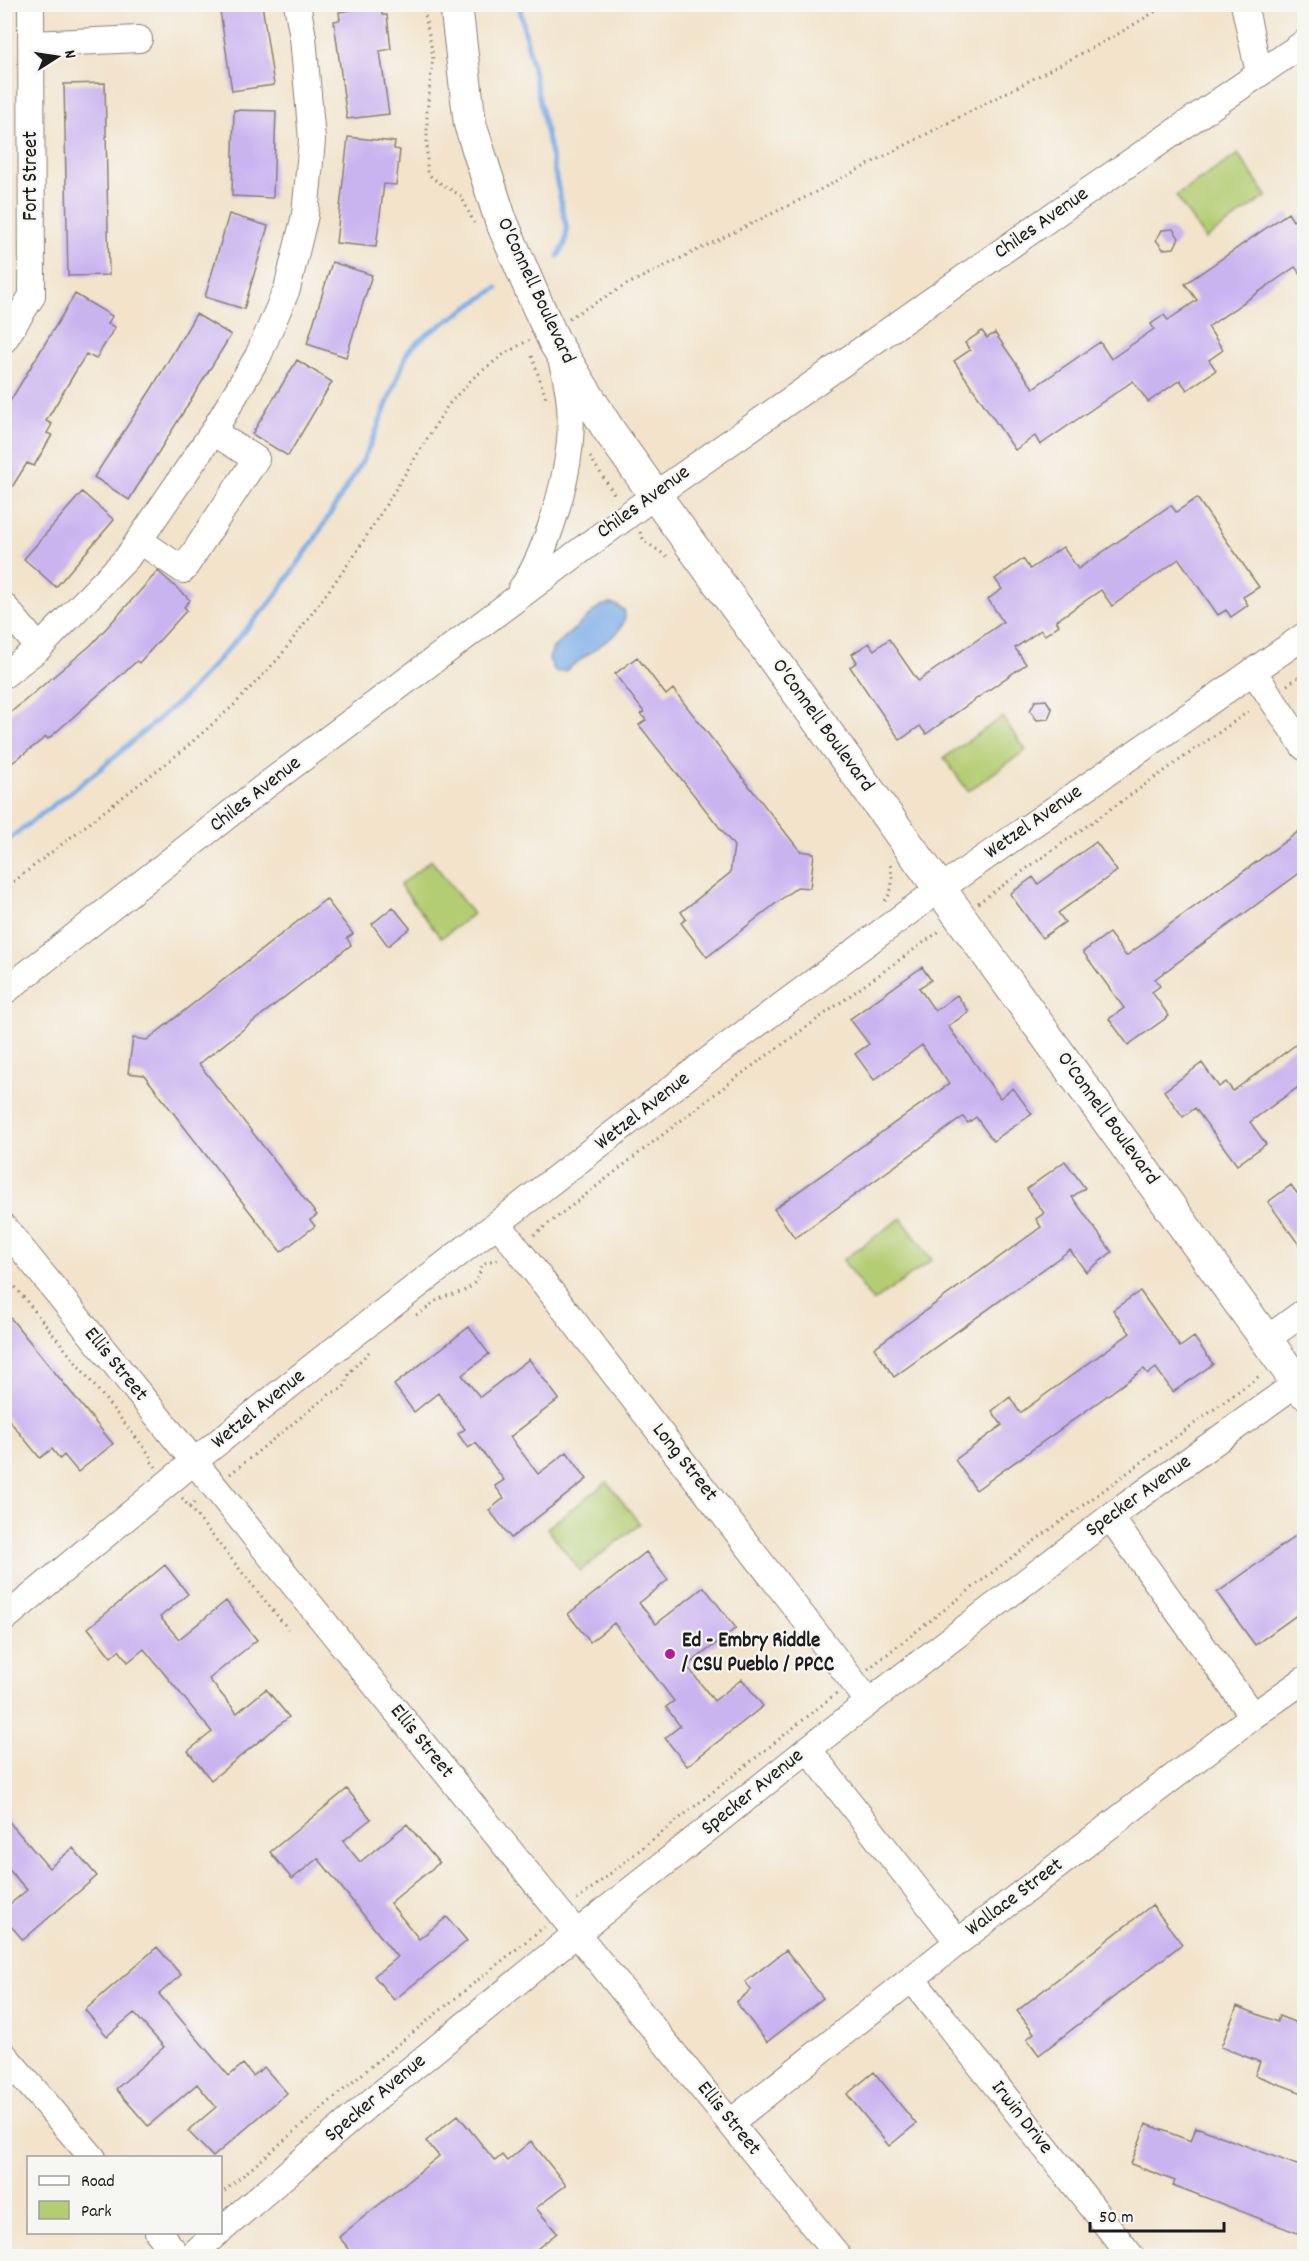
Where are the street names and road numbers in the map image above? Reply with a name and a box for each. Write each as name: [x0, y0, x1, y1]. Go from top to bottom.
street label: Fort Street: [17, 131, 47, 221]
street label: Chiles Avenue: [989, 180, 1095, 268]
street label: O'Connell Boulevard: [488, 213, 582, 369]
street label: Chiles Avenue: [591, 459, 697, 547]
street label: O'Connell Boulevard: [763, 653, 881, 799]
street label: Chiles Avenue: [204, 750, 308, 840]
street label: Wetzel Avenue: [979, 778, 1089, 868]
street label: O'Connell Boulevard: [1048, 1046, 1166, 1192]
street label: Wetzel Avenue: [589, 1065, 697, 1159]
street label: Ellis Street: [76, 1321, 155, 1409]
street label: Wetzel Avenue: [205, 1363, 313, 1457]
street label: Long Street: [644, 1417, 724, 1509]
street label: Specker Avenue: [1080, 1448, 1198, 1546]
street label: Ellis Street: [382, 1698, 461, 1786]
street label: Specker Avenue: [695, 1742, 811, 1844]
street label: Wallace Street: [960, 1851, 1070, 1945]
street label: Specker Avenue: [319, 2047, 433, 2151]
street label: Ellis Street: [689, 2075, 768, 2163]
street label: Irwin Drive: [983, 2075, 1059, 2161]

